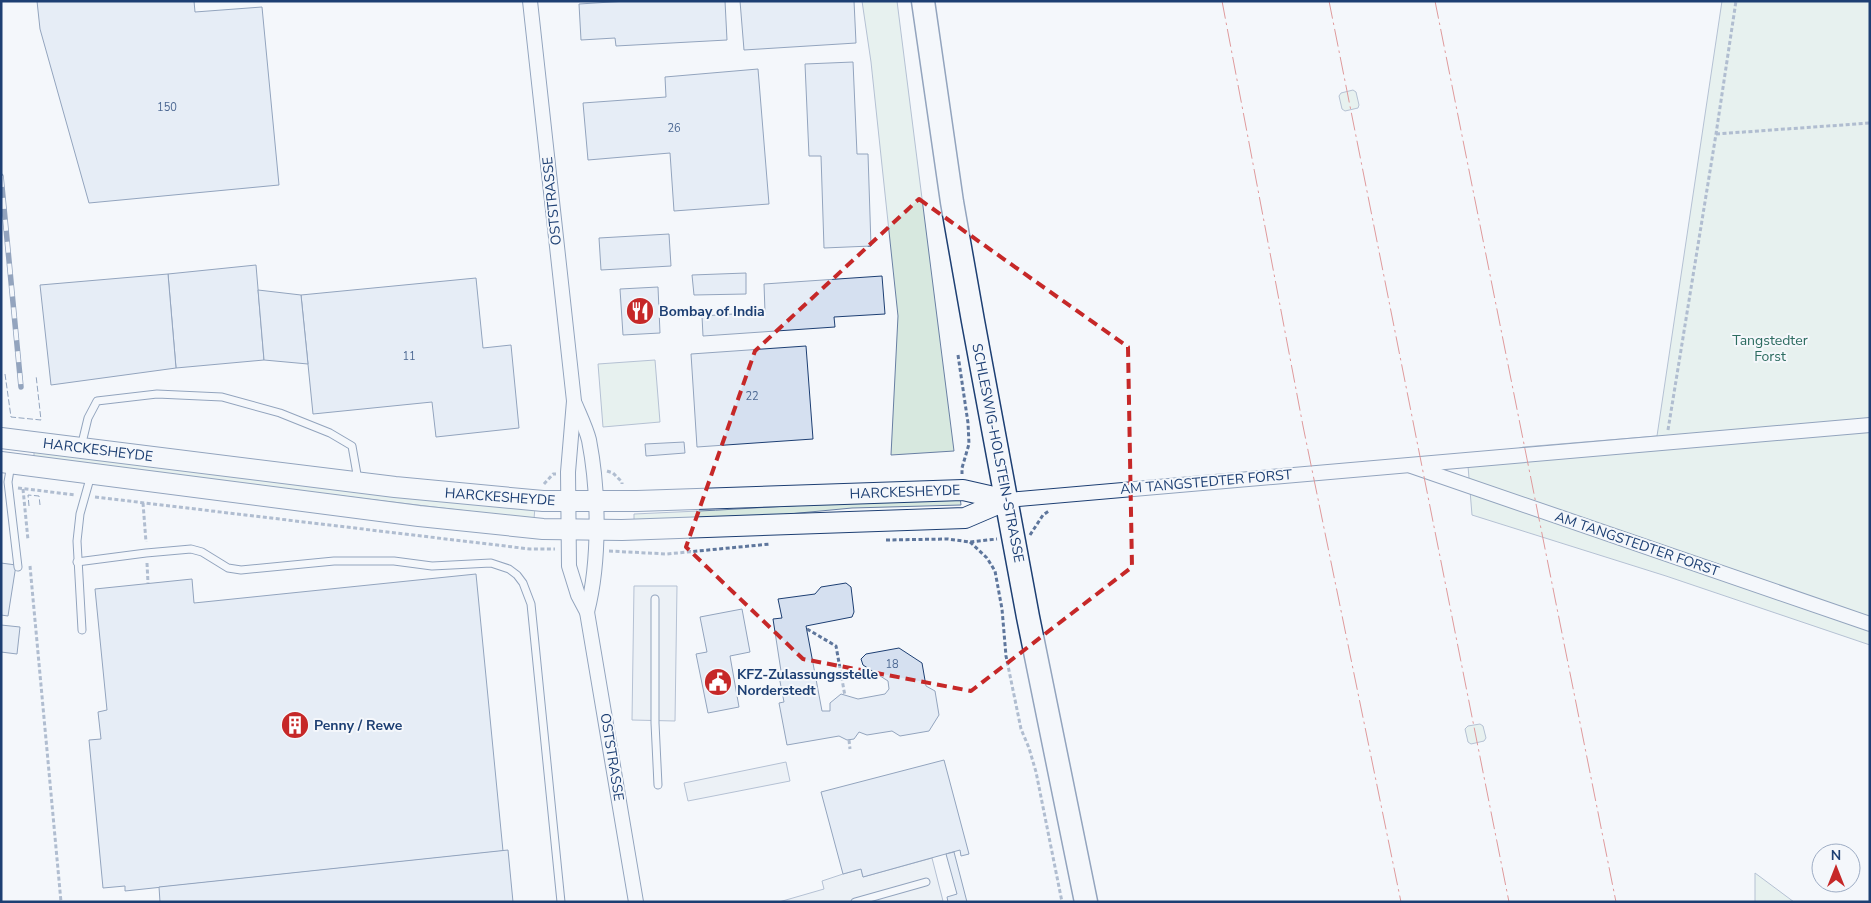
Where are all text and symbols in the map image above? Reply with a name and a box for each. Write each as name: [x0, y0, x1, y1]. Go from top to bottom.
house number: 150: [157, 100, 177, 115]
house number: 26: [667, 121, 681, 136]
street label: OSTSTRASSE: [538, 156, 566, 246]
restaurant icon: Bombay of India: [625, 296, 655, 326]
place label: Bombay of India: [659, 302, 765, 321]
park label: Tangstedter Forst: [1732, 331, 1808, 366]
street label: SCHLESWIG-HOLSTEIN-STRASSE: [967, 342, 1029, 564]
house number: 11: [402, 349, 416, 364]
house number: 22: [745, 389, 759, 404]
street label: HARCKESHEYDE: [42, 434, 154, 466]
street label: AM TANGSTEDTER FORST: [1119, 465, 1293, 499]
street label: HARCKESHEYDE: [849, 481, 961, 503]
street label: HARCKESHEYDE: [444, 484, 556, 510]
street label: AM TANGSTEDTER FORST: [1552, 507, 1722, 581]
house number: 18: [885, 657, 899, 672]
place label: KFZ-Zulassungsstelle Norderstedt: [737, 665, 879, 700]
public building icon: KFZ-Zulassungsstelle Norderstedt: [703, 667, 733, 697]
building icon: Penny / Rewe: [280, 710, 310, 740]
street label: OSTSTRASSE: [596, 712, 628, 802]
place label: Penny / Rewe: [314, 716, 403, 735]
north arrow: [1811, 843, 1861, 893]
text: N: [1831, 846, 1841, 865]

